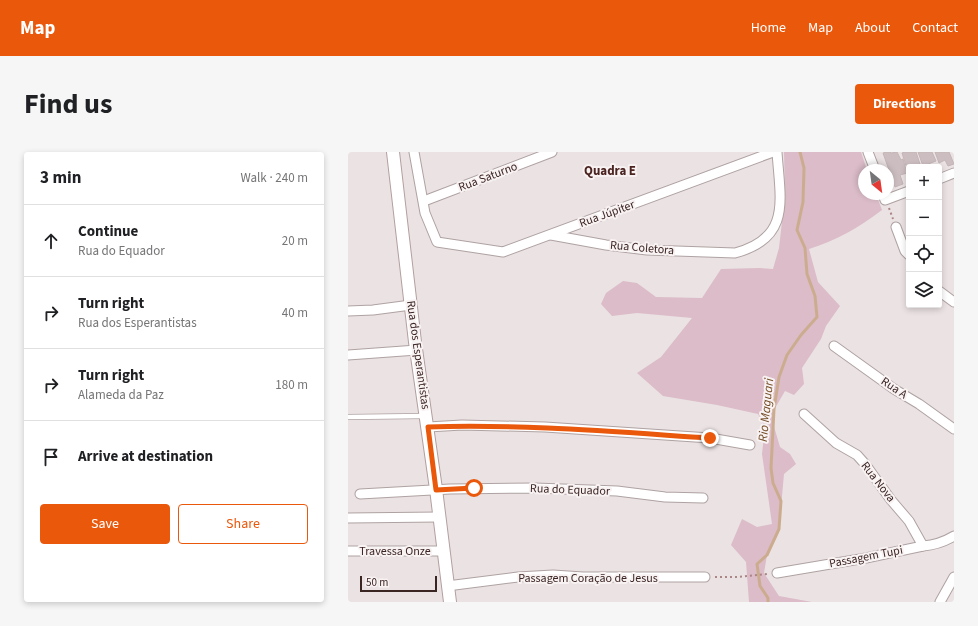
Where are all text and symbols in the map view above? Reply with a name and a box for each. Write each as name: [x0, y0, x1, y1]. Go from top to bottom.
text: Map: [20, 15, 55, 42]
text: Home: [751, 18, 786, 38]
text: Map: [808, 18, 833, 38]
text: About: [855, 18, 890, 38]
text: Contact: [912, 18, 958, 38]
text: Find us: [24, 84, 112, 124]
button: Directions: [855, 84, 954, 124]
street label: Rua Saturno: [456, 158, 520, 196]
district label: Quadra E: [584, 162, 636, 180]
north arrow: [858, 164, 894, 200]
map controls: [906, 164, 942, 308]
button: +: [906, 164, 942, 200]
text: 3 min: [40, 166, 81, 190]
text: Walk · 240 m: [240, 169, 308, 187]
street label: Rua Júpiter: [577, 196, 638, 232]
button: −: [906, 200, 942, 236]
text: Continue: [78, 221, 138, 242]
icon: ahead: [40, 230, 62, 252]
text: 20 m: [282, 232, 308, 250]
button: locate: [906, 236, 942, 272]
street label: Rua Coletora: [609, 237, 675, 259]
text: Rua do Equador: [78, 242, 165, 260]
button: layers: [906, 272, 942, 308]
text: Turn right: [78, 293, 144, 314]
street label: Rua dos Esperantistas: [402, 300, 434, 410]
icon: right: [40, 302, 62, 324]
text: 40 m: [282, 304, 308, 322]
text: Rua dos Esperantistas: [78, 314, 197, 332]
text: Turn right: [78, 365, 144, 386]
street label: Rua A: [878, 373, 911, 403]
icon: right: [40, 374, 62, 396]
text: 180 m: [275, 376, 308, 394]
water label: Rio Maguari: [754, 376, 778, 443]
text: Alameda da Paz: [78, 386, 164, 404]
route end: [701, 429, 719, 447]
icon: arrive: [40, 446, 62, 468]
text: Arrive at destination: [78, 446, 213, 467]
street label: Rua Nova: [857, 458, 899, 506]
route start: [465, 479, 483, 497]
street label: Rua do Equador: [530, 480, 611, 500]
button: Save: [40, 504, 170, 544]
button: Share: [178, 504, 308, 544]
street label: Passagem Tupi: [828, 542, 904, 572]
street label: Travessa Onze: [359, 543, 431, 560]
street label: Passagem Coração de Jesus: [518, 570, 658, 587]
scale bar: [360, 574, 437, 593]
text: 50 m: [366, 575, 388, 590]

